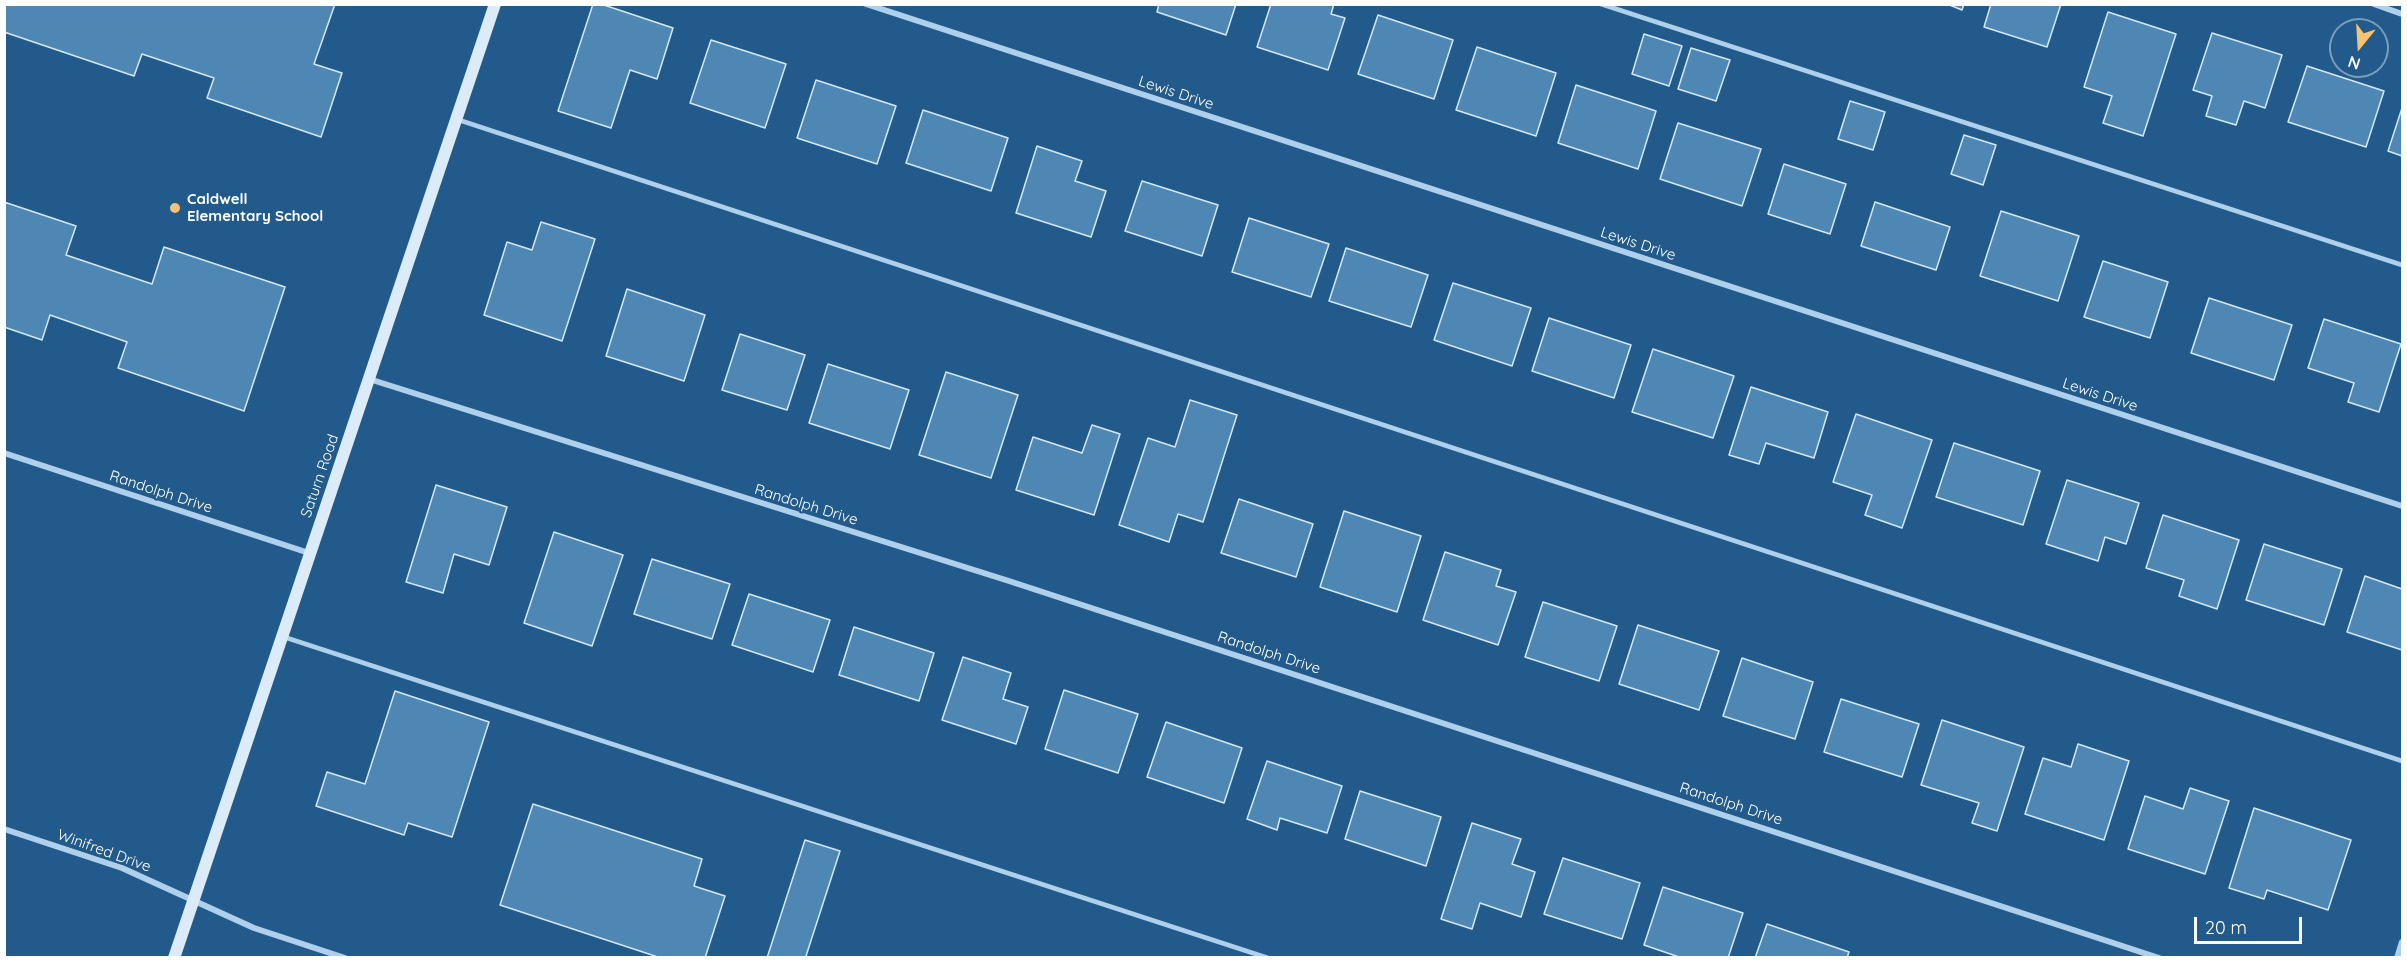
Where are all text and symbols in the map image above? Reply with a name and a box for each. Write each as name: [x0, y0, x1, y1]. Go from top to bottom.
north arrow: [2329, 18, 2389, 78]
text: N: [2345, 52, 2363, 75]
street label: Lewis Drive: [1136, 72, 1216, 114]
place label: Caldwell Elementary School: [187, 190, 323, 225]
marker: Caldwell Elementary School: [168, 201, 182, 215]
street label: Lewis Drive: [1598, 223, 1678, 265]
street label: Lewis Drive: [2060, 374, 2140, 416]
street label: Saturn Road: [297, 432, 343, 520]
street label: Randolph Drive: [107, 467, 215, 517]
street label: Randolph Drive: [752, 481, 860, 529]
street label: Randolph Drive: [1215, 628, 1323, 678]
street label: Randolph Drive: [1677, 779, 1785, 829]
street label: Winifred Drive: [55, 826, 153, 876]
scale bar: [2197, 905, 2305, 943]
text: 20 m: [2205, 916, 2247, 939]

